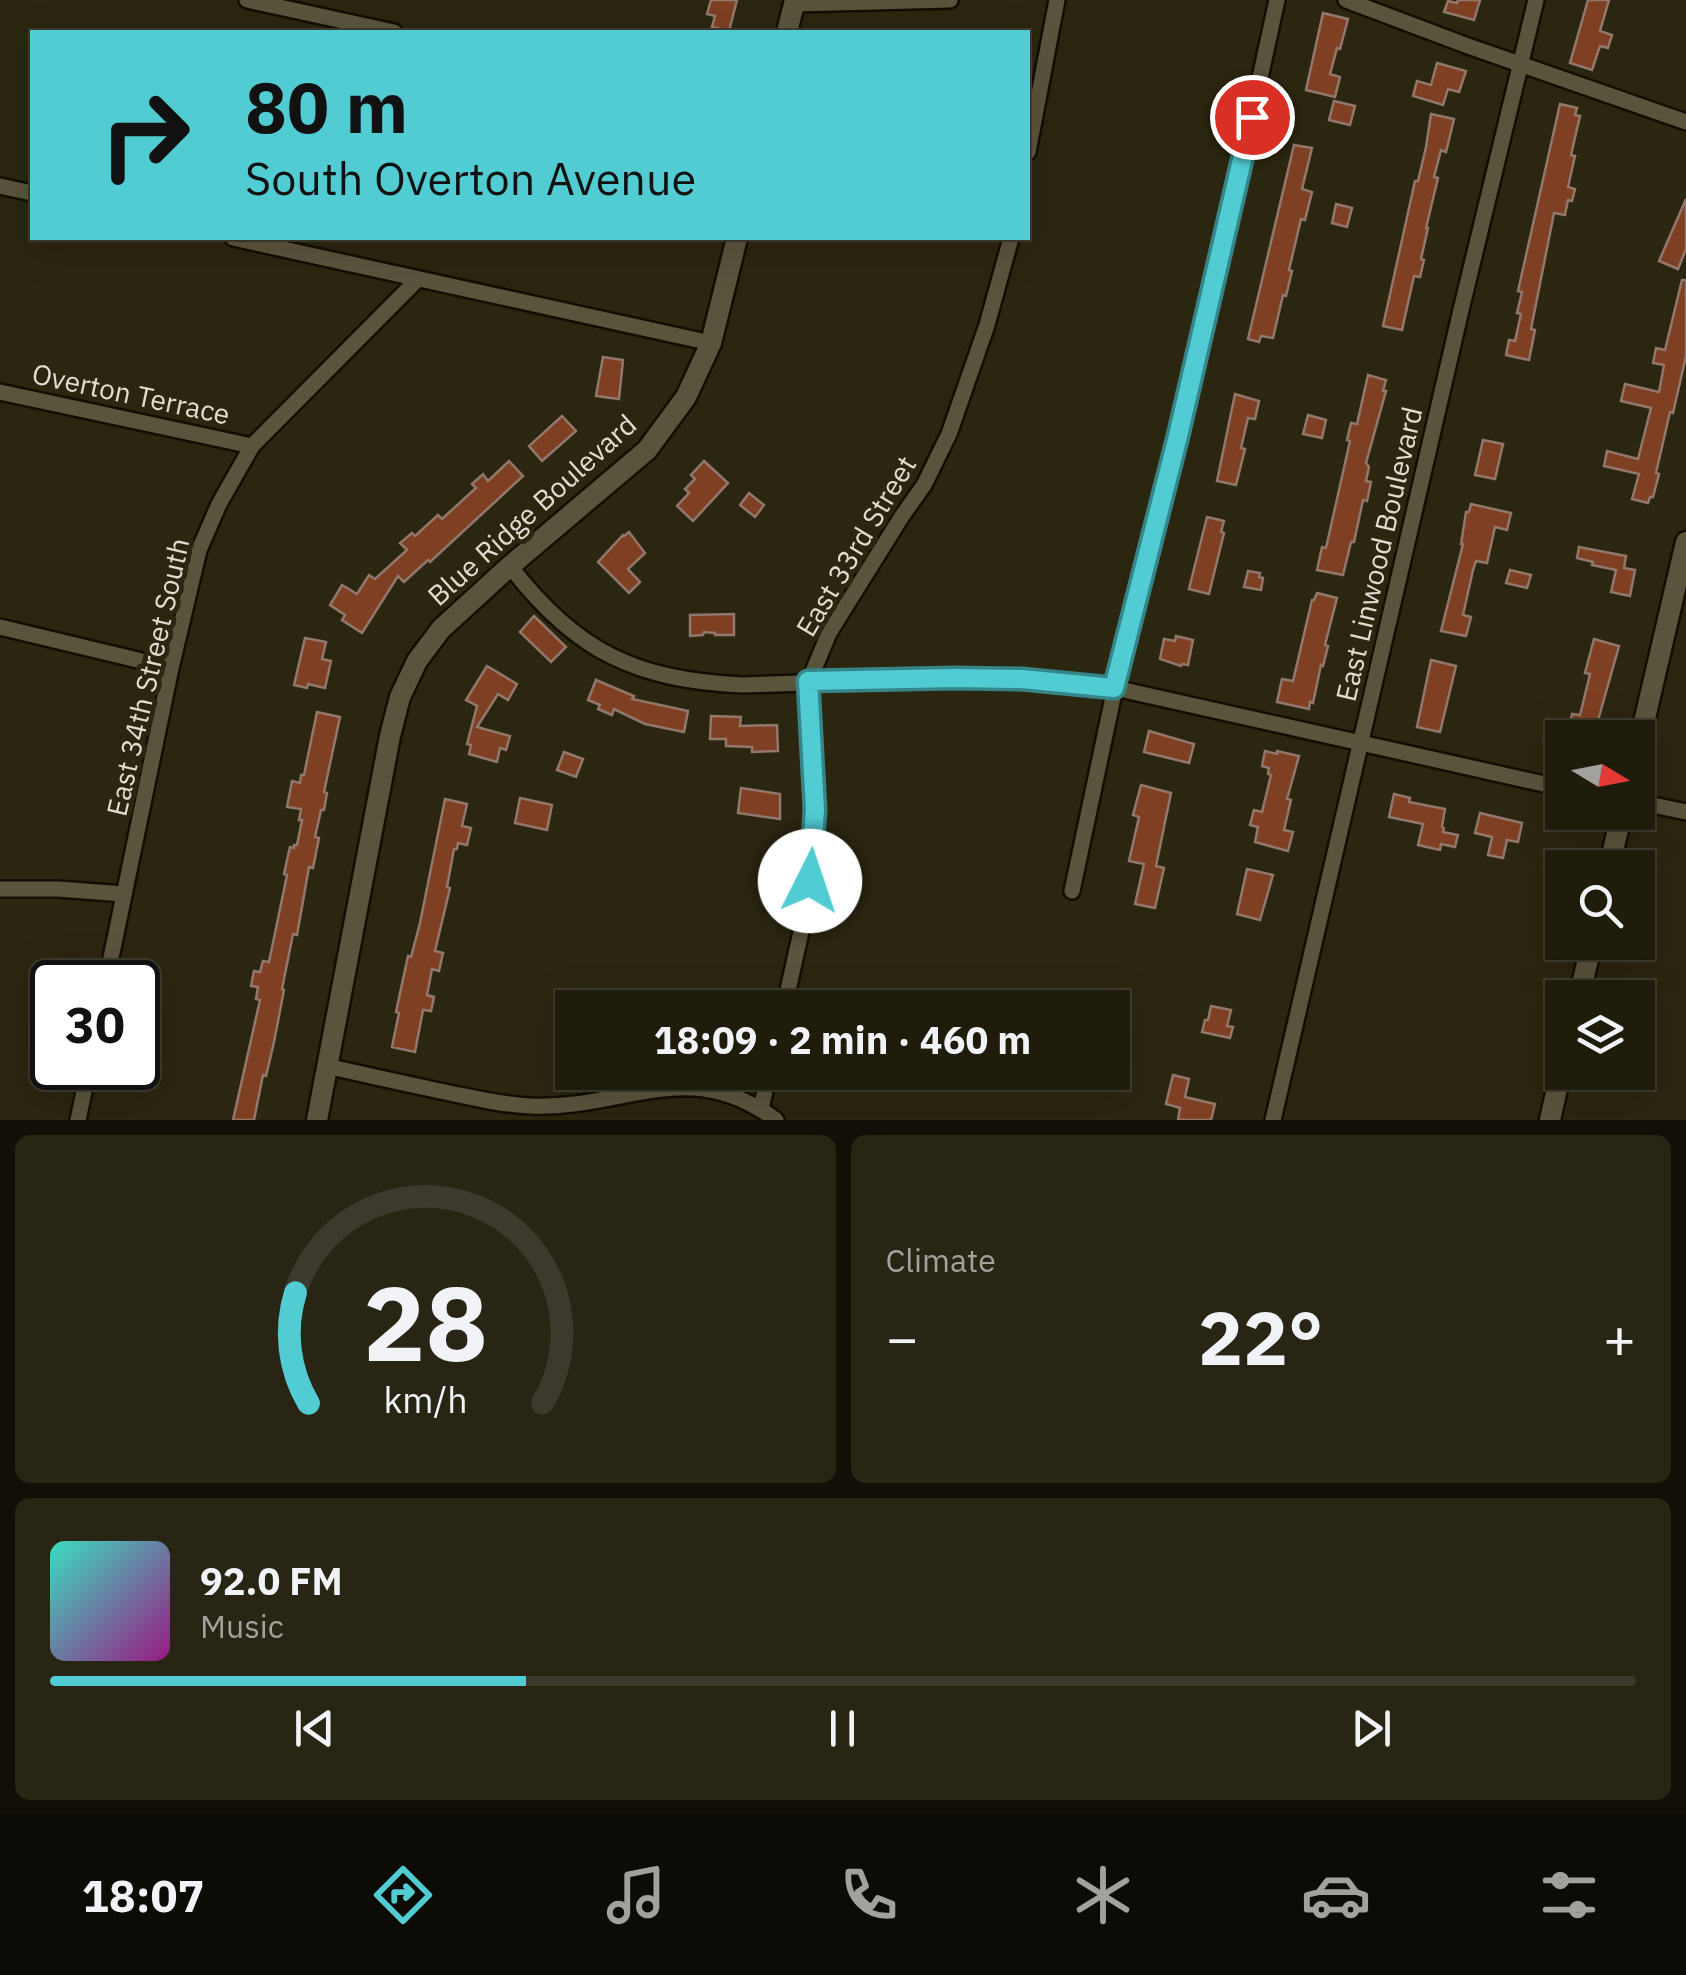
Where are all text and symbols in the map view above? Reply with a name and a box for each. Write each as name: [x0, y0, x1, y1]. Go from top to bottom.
text: 80 m: [245, 61, 408, 152]
icon: right: [80, 70, 210, 200]
pin: [1210, 75, 1295, 160]
icon: arrive: [1225, 90, 1280, 145]
text: South Overton Avenue: [245, 149, 696, 207]
street label: Overton Terrace: [29, 354, 233, 433]
street label: East Linwood Boulevard: [1327, 403, 1430, 705]
street label: Blue Ridge Boulevard: [419, 406, 644, 613]
street label: East 33rd Street: [787, 449, 924, 643]
street label: East 34th Street South: [98, 534, 197, 819]
north arrow: [1545, 720, 1655, 830]
map controls: [1545, 720, 1655, 1090]
position arrow: [758, 829, 862, 933]
button: search: [1545, 850, 1655, 960]
speed limit sign: 30: [30, 960, 160, 1090]
button: layers: [1545, 980, 1655, 1090]
text: 18:09 · 2 min · 460 m: [654, 1015, 1031, 1064]
text: Climate: [886, 1239, 996, 1281]
text: 28: [363, 1254, 488, 1390]
text: 22°: [1198, 1288, 1323, 1386]
text: −: [886, 1302, 919, 1373]
text: +: [1603, 1302, 1636, 1373]
text: km/h: [383, 1376, 467, 1423]
text: 92.0 FM: [200, 1556, 343, 1605]
text: Music: [200, 1605, 284, 1647]
icon: previous: [287, 1701, 342, 1756]
icon: pause: [815, 1701, 870, 1756]
icon: next: [1344, 1701, 1399, 1756]
icon: directions: [368, 1860, 438, 1930]
icon: music: [601, 1860, 671, 1930]
icon: phone: [834, 1860, 904, 1930]
icon: climate: [1068, 1860, 1138, 1930]
icon: car: [1301, 1860, 1371, 1930]
icon: filters: [1534, 1860, 1604, 1930]
text: 18:07: [82, 1866, 205, 1924]

